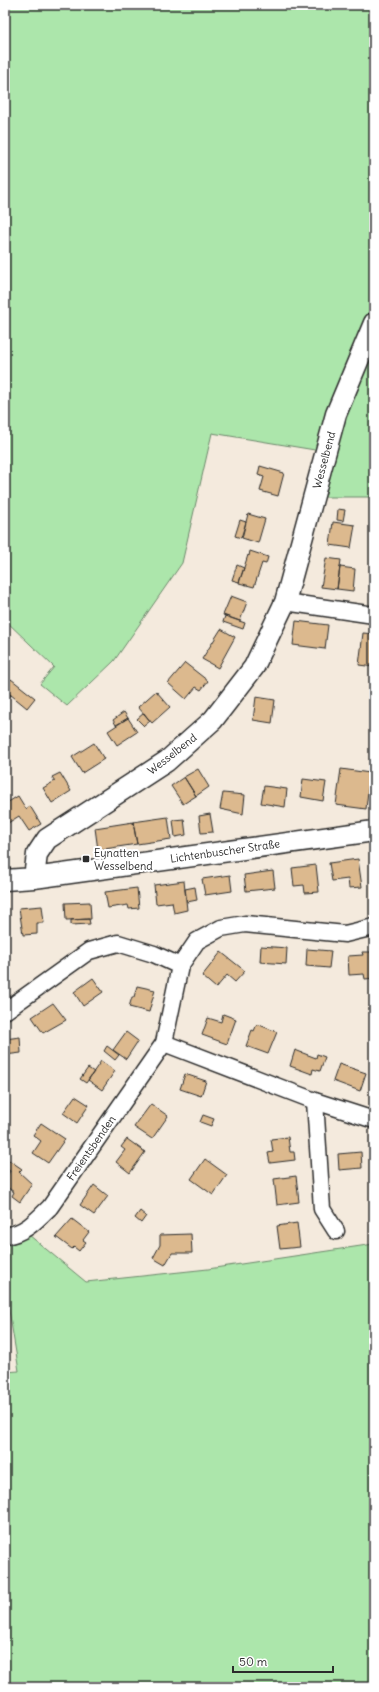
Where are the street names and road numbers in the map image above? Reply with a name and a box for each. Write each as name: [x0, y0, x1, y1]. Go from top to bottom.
street label: Wesselbend: [310, 429, 339, 490]
street label: Wesselbend: [145, 730, 200, 778]
street label: Lichtenbuscher Straße: [169, 836, 281, 866]
street label: Freientsbenden: [63, 1113, 119, 1183]

